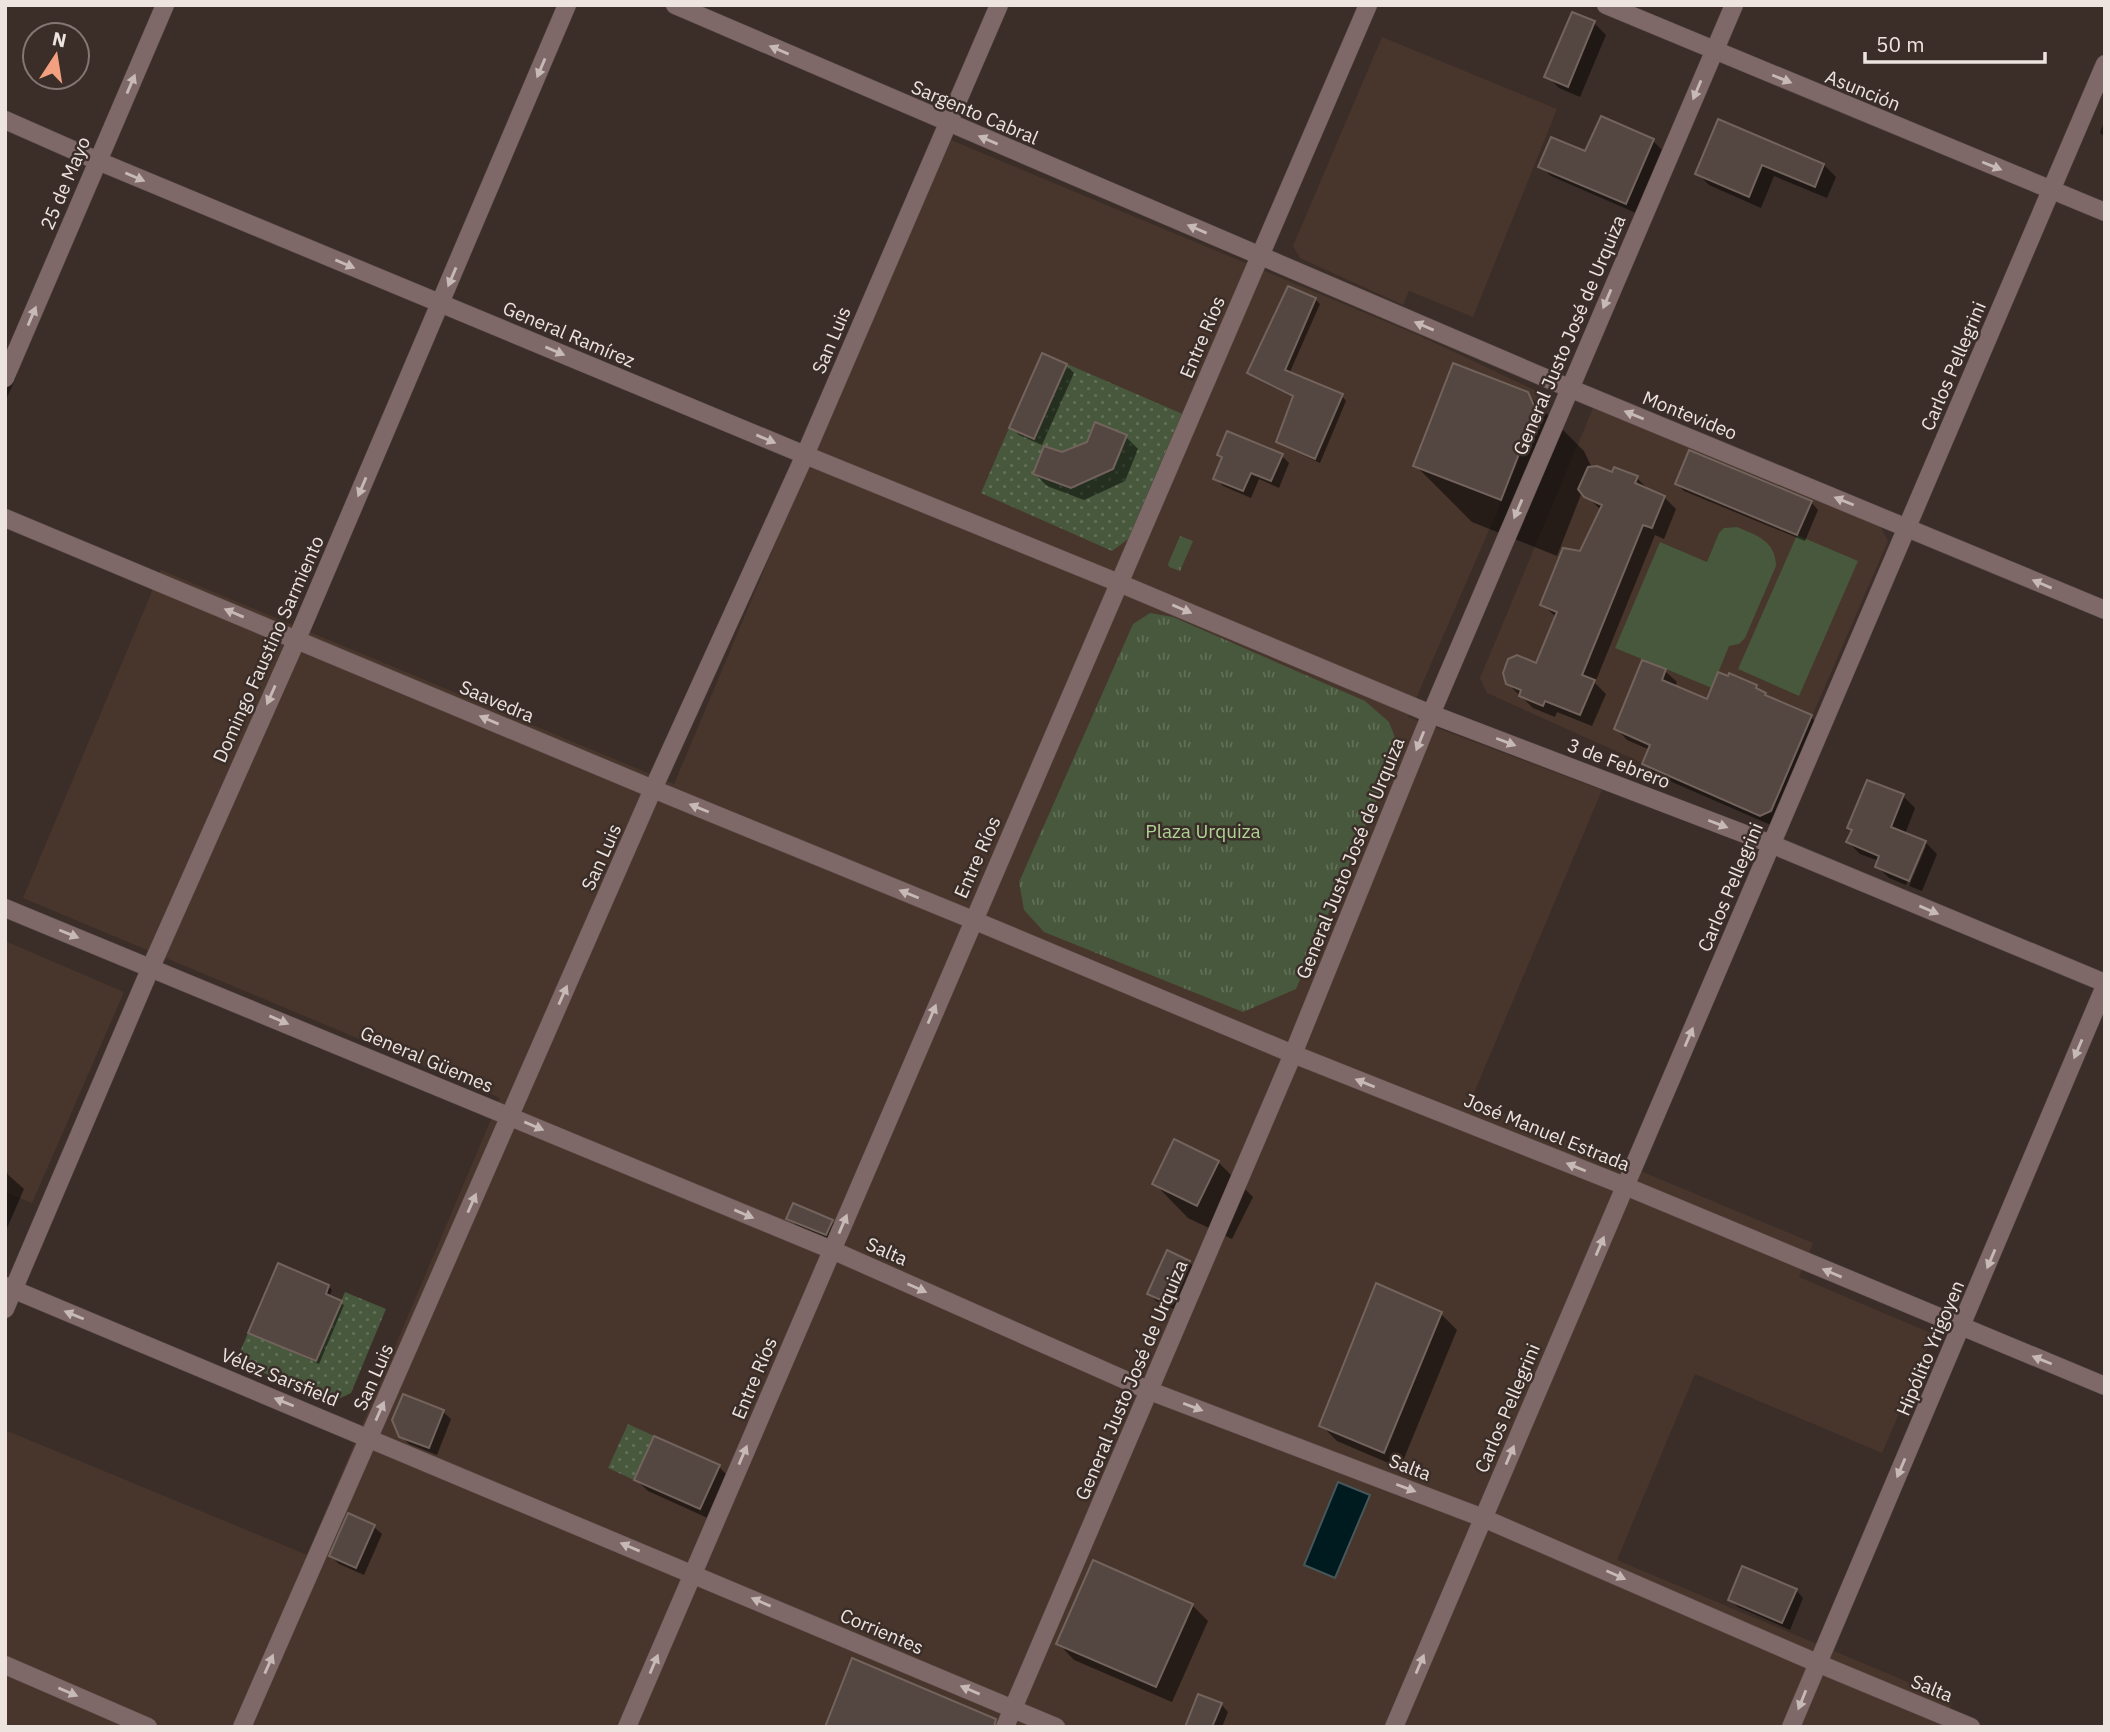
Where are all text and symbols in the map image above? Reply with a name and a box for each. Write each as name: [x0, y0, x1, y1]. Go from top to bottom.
north arrow: [21, 21, 91, 91]
scale bar: [1865, 21, 2045, 65]
text: N: [50, 26, 69, 53]
text: 50 m: [1876, 30, 1925, 58]
one-way arrow: [769, 44, 789, 56]
one-way arrow: [535, 58, 547, 78]
street label: Asunción: [1822, 64, 1904, 116]
one-way arrow: [125, 74, 137, 94]
street label: Sargento Cabral: [908, 74, 1042, 150]
one-way arrow: [1772, 74, 1793, 85]
one-way arrow: [1691, 80, 1702, 101]
street label: 25 de Mayo: [35, 133, 95, 233]
one-way arrow: [978, 134, 998, 146]
one-way arrow: [1982, 161, 2003, 172]
one-way arrow: [125, 171, 146, 182]
street label: General Justo José de Urquiza: [1507, 211, 1631, 459]
one-way arrow: [1187, 223, 1207, 235]
one-way arrow: [335, 259, 356, 270]
one-way arrow: [446, 267, 457, 288]
one-way arrow: [1601, 289, 1612, 310]
street label: Entre Ríos: [1174, 292, 1230, 382]
street label: General Ramírez: [499, 295, 639, 373]
street label: Carlos Pellegrini: [1915, 298, 1991, 434]
street label: San Luis: [806, 303, 856, 377]
one-way arrow: [27, 305, 38, 326]
one-way arrow: [1413, 321, 1434, 332]
one-way arrow: [545, 346, 566, 357]
street label: Montevideo: [1639, 385, 1741, 445]
one-way arrow: [1623, 409, 1644, 420]
one-way arrow: [755, 433, 776, 444]
one-way arrow: [356, 476, 367, 497]
one-way arrow: [1834, 495, 1855, 506]
one-way arrow: [1512, 498, 1523, 519]
street label: Domingo Faustino Sarmiento: [207, 532, 329, 766]
one-way arrow: [2031, 578, 2052, 589]
one-way arrow: [1172, 604, 1193, 615]
one-way arrow: [224, 607, 244, 619]
street label: Saavedra: [456, 675, 538, 727]
one-way arrow: [266, 685, 277, 706]
one-way arrow: [479, 714, 499, 726]
one-way arrow: [1415, 731, 1426, 752]
street label: 3 de Febrero: [1564, 732, 1674, 794]
street label: General Justo José de Urquiza: [1290, 734, 1410, 982]
one-way arrow: [1495, 737, 1516, 748]
one-way arrow: [688, 802, 709, 813]
street label: Entre Ríos: [948, 812, 1006, 902]
one-way arrow: [1708, 818, 1729, 829]
park label: Plaza Urquiza: [1145, 819, 1261, 843]
street label: Carlos Pellegrini: [1692, 819, 1768, 955]
street label: San Luis: [576, 820, 626, 894]
one-way arrow: [899, 888, 920, 899]
one-way arrow: [1918, 905, 1939, 916]
one-way arrow: [58, 929, 79, 940]
one-way arrow: [558, 984, 569, 1005]
one-way arrow: [927, 1004, 938, 1025]
one-way arrow: [269, 1015, 290, 1026]
street label: General Güemes: [357, 1020, 497, 1098]
one-way arrow: [1684, 1026, 1695, 1047]
one-way arrow: [2073, 1039, 2084, 1060]
one-way arrow: [1354, 1077, 1375, 1088]
street label: José Manuel Estrada: [1461, 1088, 1633, 1176]
one-way arrow: [524, 1121, 545, 1132]
one-way arrow: [1566, 1161, 1587, 1172]
one-way arrow: [466, 1193, 478, 1213]
one-way arrow: [734, 1209, 755, 1220]
one-way arrow: [838, 1213, 849, 1234]
street label: Salta: [862, 1231, 912, 1271]
one-way arrow: [1594, 1235, 1605, 1256]
one-way arrow: [1985, 1249, 1996, 1270]
street label: General Justo José de Urquiza: [1069, 1256, 1193, 1504]
one-way arrow: [1821, 1267, 1842, 1278]
street label: Hipólito Yrigoyen: [1891, 1277, 1969, 1419]
one-way arrow: [907, 1282, 927, 1294]
one-way arrow: [64, 1309, 85, 1320]
street label: Entre Ríos: [726, 1333, 782, 1423]
street label: San Luis: [348, 1340, 398, 1414]
street label: Carlos Pellegrini: [1469, 1340, 1545, 1476]
street label: Vélez Sarsfield: [218, 1342, 342, 1412]
one-way arrow: [2031, 1355, 2052, 1366]
one-way arrow: [274, 1396, 295, 1407]
one-way arrow: [375, 1400, 386, 1421]
one-way arrow: [1183, 1402, 1204, 1413]
one-way arrow: [738, 1444, 749, 1465]
one-way arrow: [1504, 1445, 1516, 1465]
street label: Salta: [1386, 1448, 1434, 1486]
one-way arrow: [1895, 1458, 1907, 1478]
one-way arrow: [1395, 1483, 1416, 1494]
one-way arrow: [620, 1541, 640, 1553]
one-way arrow: [1605, 1570, 1626, 1581]
one-way arrow: [750, 1596, 771, 1607]
street label: Corrientes: [837, 1603, 927, 1659]
one-way arrow: [648, 1653, 659, 1674]
one-way arrow: [1415, 1653, 1426, 1674]
one-way arrow: [263, 1654, 275, 1674]
street label: Salta: [1908, 1669, 1956, 1707]
one-way arrow: [960, 1685, 981, 1696]
one-way arrow: [58, 1686, 78, 1698]
one-way arrow: [1796, 1689, 1807, 1710]

